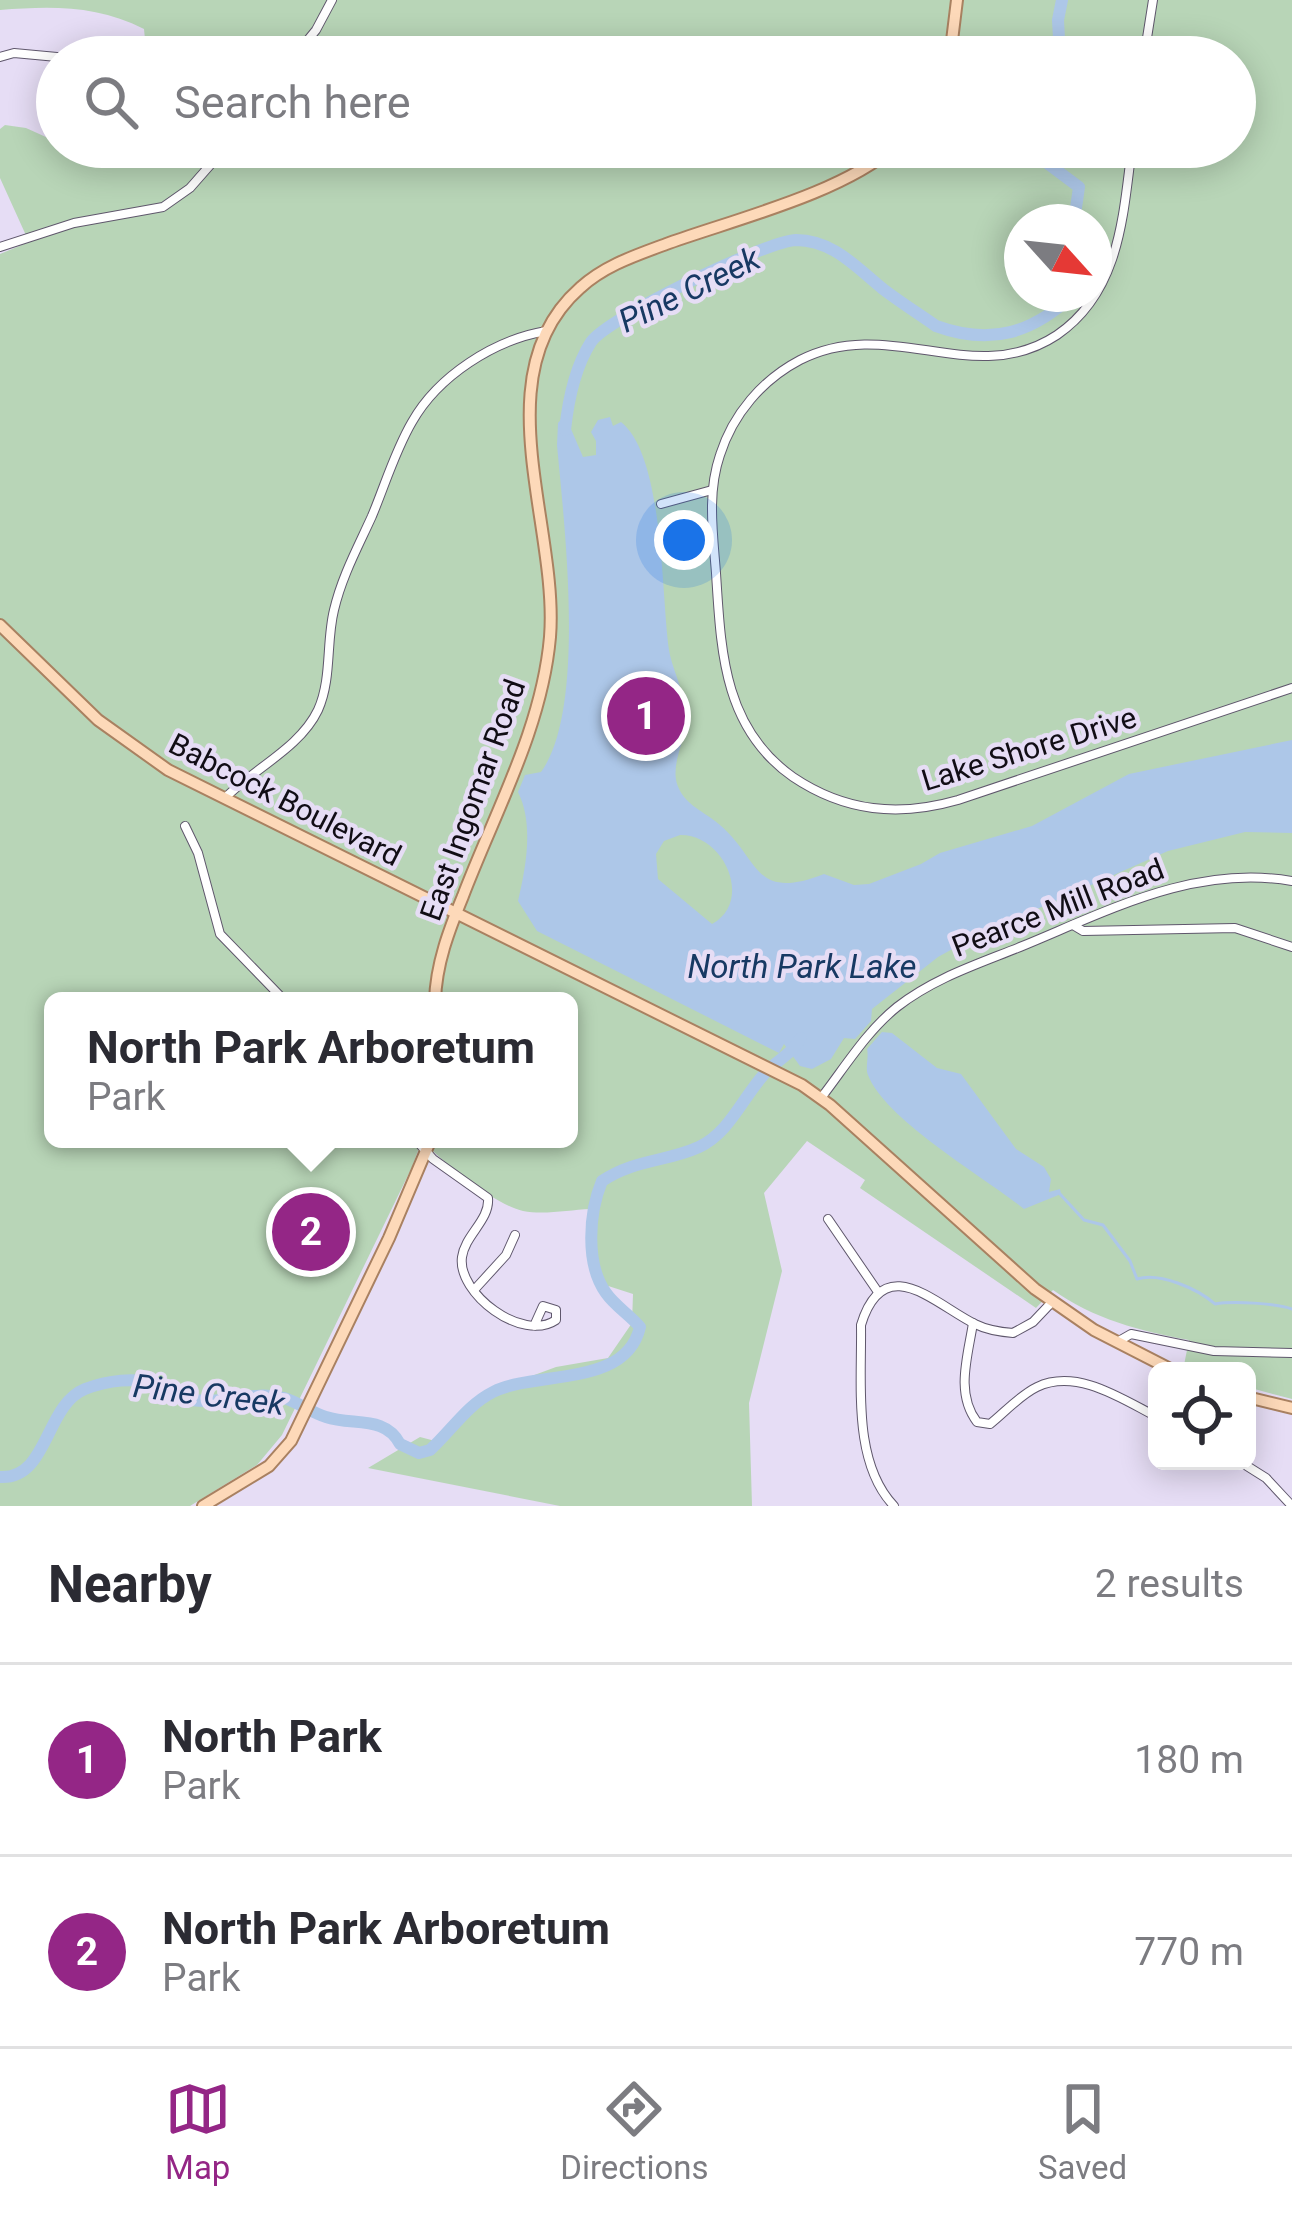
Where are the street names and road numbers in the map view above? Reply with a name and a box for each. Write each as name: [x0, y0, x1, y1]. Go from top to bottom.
street label: East Ingomar Road: [413, 675, 532, 925]
street label: Lake Shore Drive: [917, 699, 1141, 798]
street label: Babcock Boulevard: [163, 726, 407, 873]
street label: Pearce Mill Road: [947, 851, 1169, 964]

